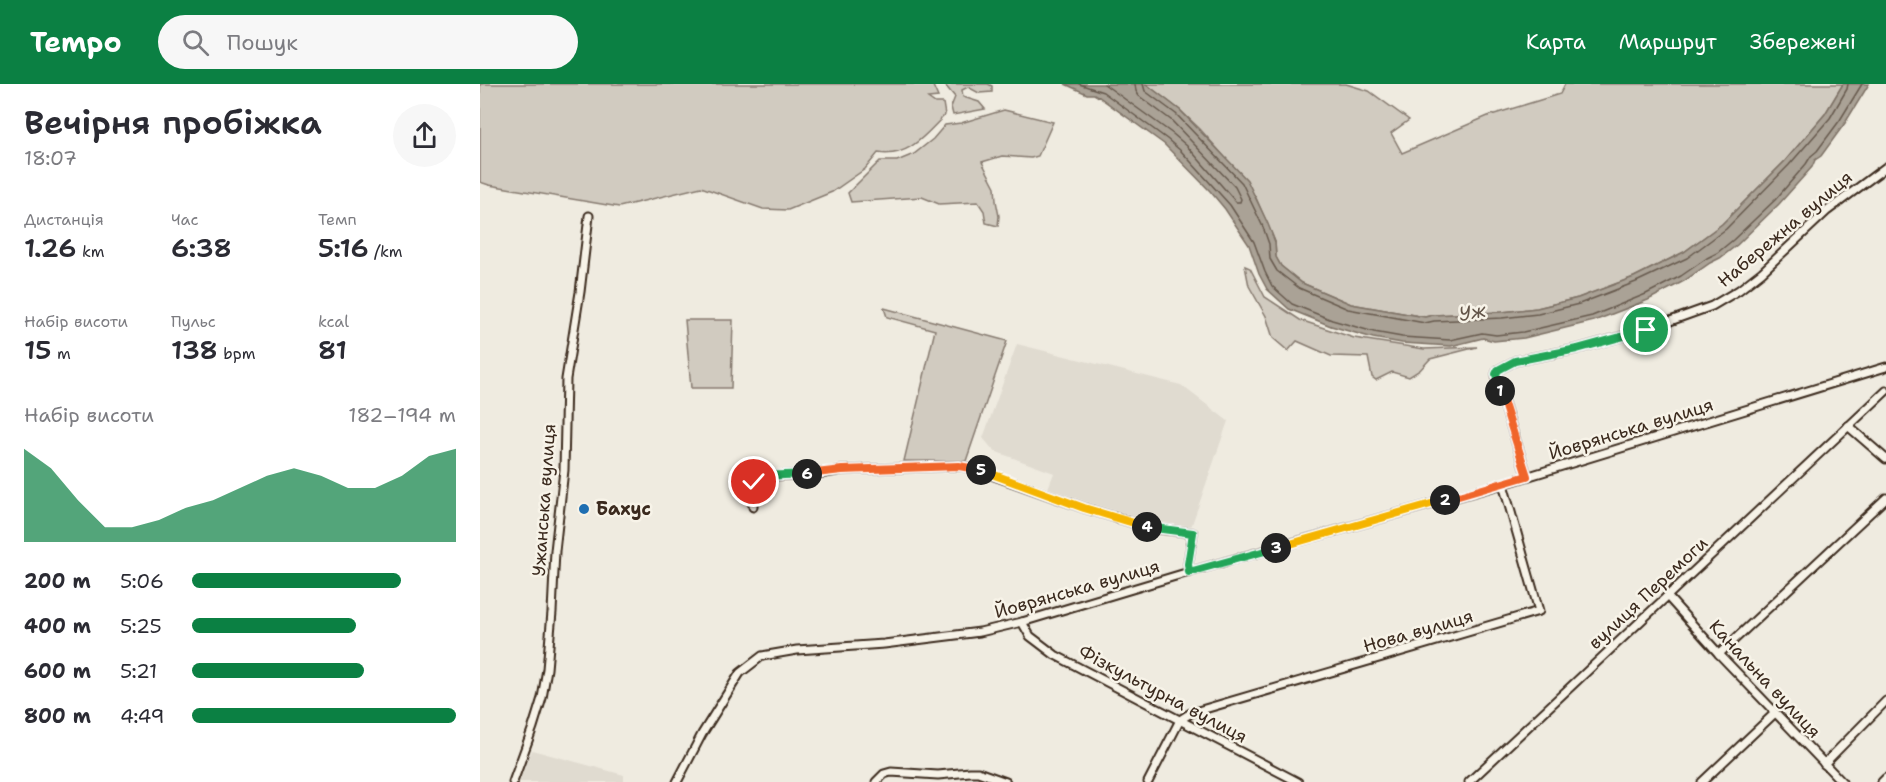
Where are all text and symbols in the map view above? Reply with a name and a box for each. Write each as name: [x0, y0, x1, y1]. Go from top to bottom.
search box: [158, 15, 578, 69]
text: Tempo: [30, 23, 122, 61]
icon: search: [179, 26, 212, 59]
text: Пошук: [227, 28, 298, 57]
text: Карта: [1526, 28, 1586, 56]
text: Маршрут: [1619, 28, 1717, 56]
text: Збережені: [1750, 28, 1856, 56]
text: Вечірня пробіжка: [24, 100, 322, 145]
button: share: [393, 104, 456, 167]
text: 18:07: [24, 145, 77, 171]
street label: Набережна вулиця: [1712, 165, 1858, 293]
text: Дистанція: [24, 209, 104, 230]
text: Час: [171, 209, 199, 230]
text: Темп: [318, 209, 357, 230]
text: 1.26: [24, 230, 77, 265]
text: 6:38: [171, 230, 232, 265]
text: 5:16: [318, 230, 369, 265]
text: km: [77, 241, 105, 262]
text: /km: [369, 241, 403, 262]
water label: Уж: [1456, 297, 1489, 327]
pin: [1620, 304, 1671, 355]
text: Набір висоти: [24, 311, 128, 332]
text: Пульс: [171, 311, 216, 332]
text: kcal: [318, 311, 349, 332]
icon: arrive: [1629, 313, 1662, 346]
text: 15: [24, 332, 51, 367]
text: 138: [171, 332, 218, 367]
text: 81: [318, 332, 347, 367]
text: m: [51, 343, 71, 364]
text: bpm: [218, 343, 255, 364]
pin: 1: [1485, 376, 1515, 406]
text: 1: [1496, 380, 1504, 401]
street label: Йоврянська вулиця: [1546, 393, 1716, 465]
text: Набір висоти: [24, 402, 154, 428]
text: 182–194 m: [348, 402, 456, 428]
street label: Ужанська вулиця: [527, 423, 561, 577]
pin: 5: [966, 455, 996, 485]
pin: [728, 456, 779, 507]
pin: 6: [792, 459, 822, 489]
text: 5: [976, 459, 986, 480]
text: 6: [801, 463, 813, 484]
icon: check: [737, 465, 770, 498]
pin: 2: [1430, 485, 1460, 515]
text: 2: [1439, 489, 1451, 510]
place label: Бахус: [596, 497, 651, 521]
marker: Бахус: [577, 502, 591, 516]
pin: 4: [1132, 512, 1162, 542]
text: 4: [1141, 516, 1153, 537]
street label: вулиця Перемоги: [1583, 531, 1713, 655]
pin: 3: [1261, 533, 1291, 563]
text: 3: [1270, 537, 1282, 558]
street label: Йоврянська вулиця: [991, 554, 1163, 624]
text: 200 m: [24, 568, 91, 594]
text: 5:06: [120, 568, 164, 594]
street label: Нова вулиця: [1360, 604, 1476, 658]
text: 400 m: [24, 613, 91, 639]
text: 5:25: [120, 613, 162, 639]
street label: Канальна вулиця: [1704, 615, 1826, 743]
street label: Фізкультурна вулиця: [1075, 639, 1251, 749]
text: 600 m: [24, 658, 91, 684]
text: 5:21: [120, 658, 157, 684]
text: 800 m: [24, 703, 91, 729]
text: 4:49: [120, 703, 165, 729]

